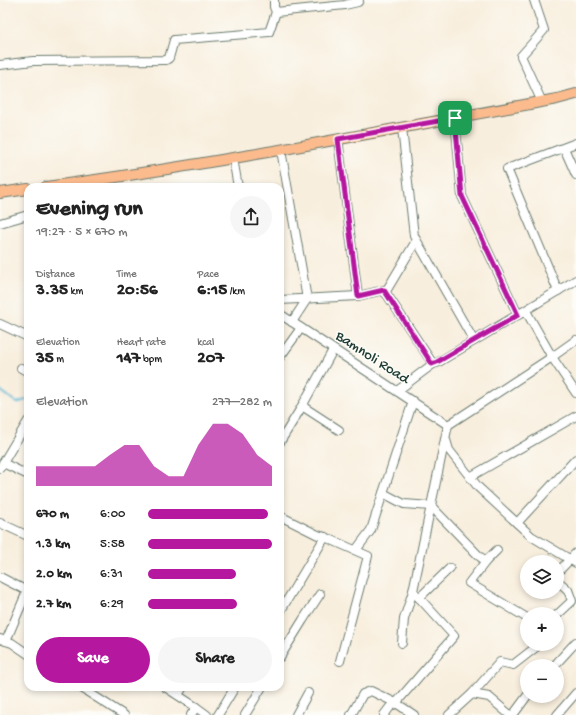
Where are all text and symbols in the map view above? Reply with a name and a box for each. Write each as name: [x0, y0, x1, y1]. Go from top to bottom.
pin: [438, 101, 472, 135]
icon: arrive: [444, 107, 466, 129]
button: share: [230, 196, 272, 238]
text: Evening run: [36, 197, 143, 223]
text: 19:27 · 5 × 670 m: [36, 225, 128, 240]
text: Distance: [36, 269, 75, 281]
text: Time: [117, 269, 137, 281]
text: Pace: [197, 269, 219, 281]
text: 3.35: [36, 281, 68, 301]
text: 20:56: [117, 281, 158, 301]
text: 6:15: [197, 281, 227, 301]
text: km: [68, 286, 83, 298]
text: /km: [227, 286, 245, 298]
street label: Bamnoli Road: [331, 327, 413, 389]
text: Elevation: [36, 337, 80, 349]
text: Heart rate: [117, 337, 166, 349]
text: kcal: [197, 337, 215, 349]
text: 35: [36, 349, 54, 369]
text: 147: [117, 349, 140, 369]
text: 207: [197, 349, 224, 369]
text: m: [54, 354, 64, 366]
text: bpm: [140, 354, 162, 366]
text: Elevation: [36, 395, 88, 410]
text: 277–282 m: [212, 395, 272, 410]
text: 670 m: [36, 507, 69, 522]
text: 6:00: [100, 507, 125, 522]
text: 1.3 km: [36, 537, 70, 552]
text: 5:58: [100, 537, 125, 552]
map controls: [520, 555, 564, 703]
button: layers: [520, 555, 564, 599]
text: 2.0 km: [36, 567, 72, 582]
text: 6:31: [100, 567, 123, 582]
text: 2.7 km: [36, 597, 71, 612]
text: 6:29: [100, 597, 124, 612]
button: +: [520, 607, 564, 651]
button: Save: [36, 637, 150, 683]
button: Share: [158, 637, 272, 683]
button: −: [520, 659, 564, 703]

